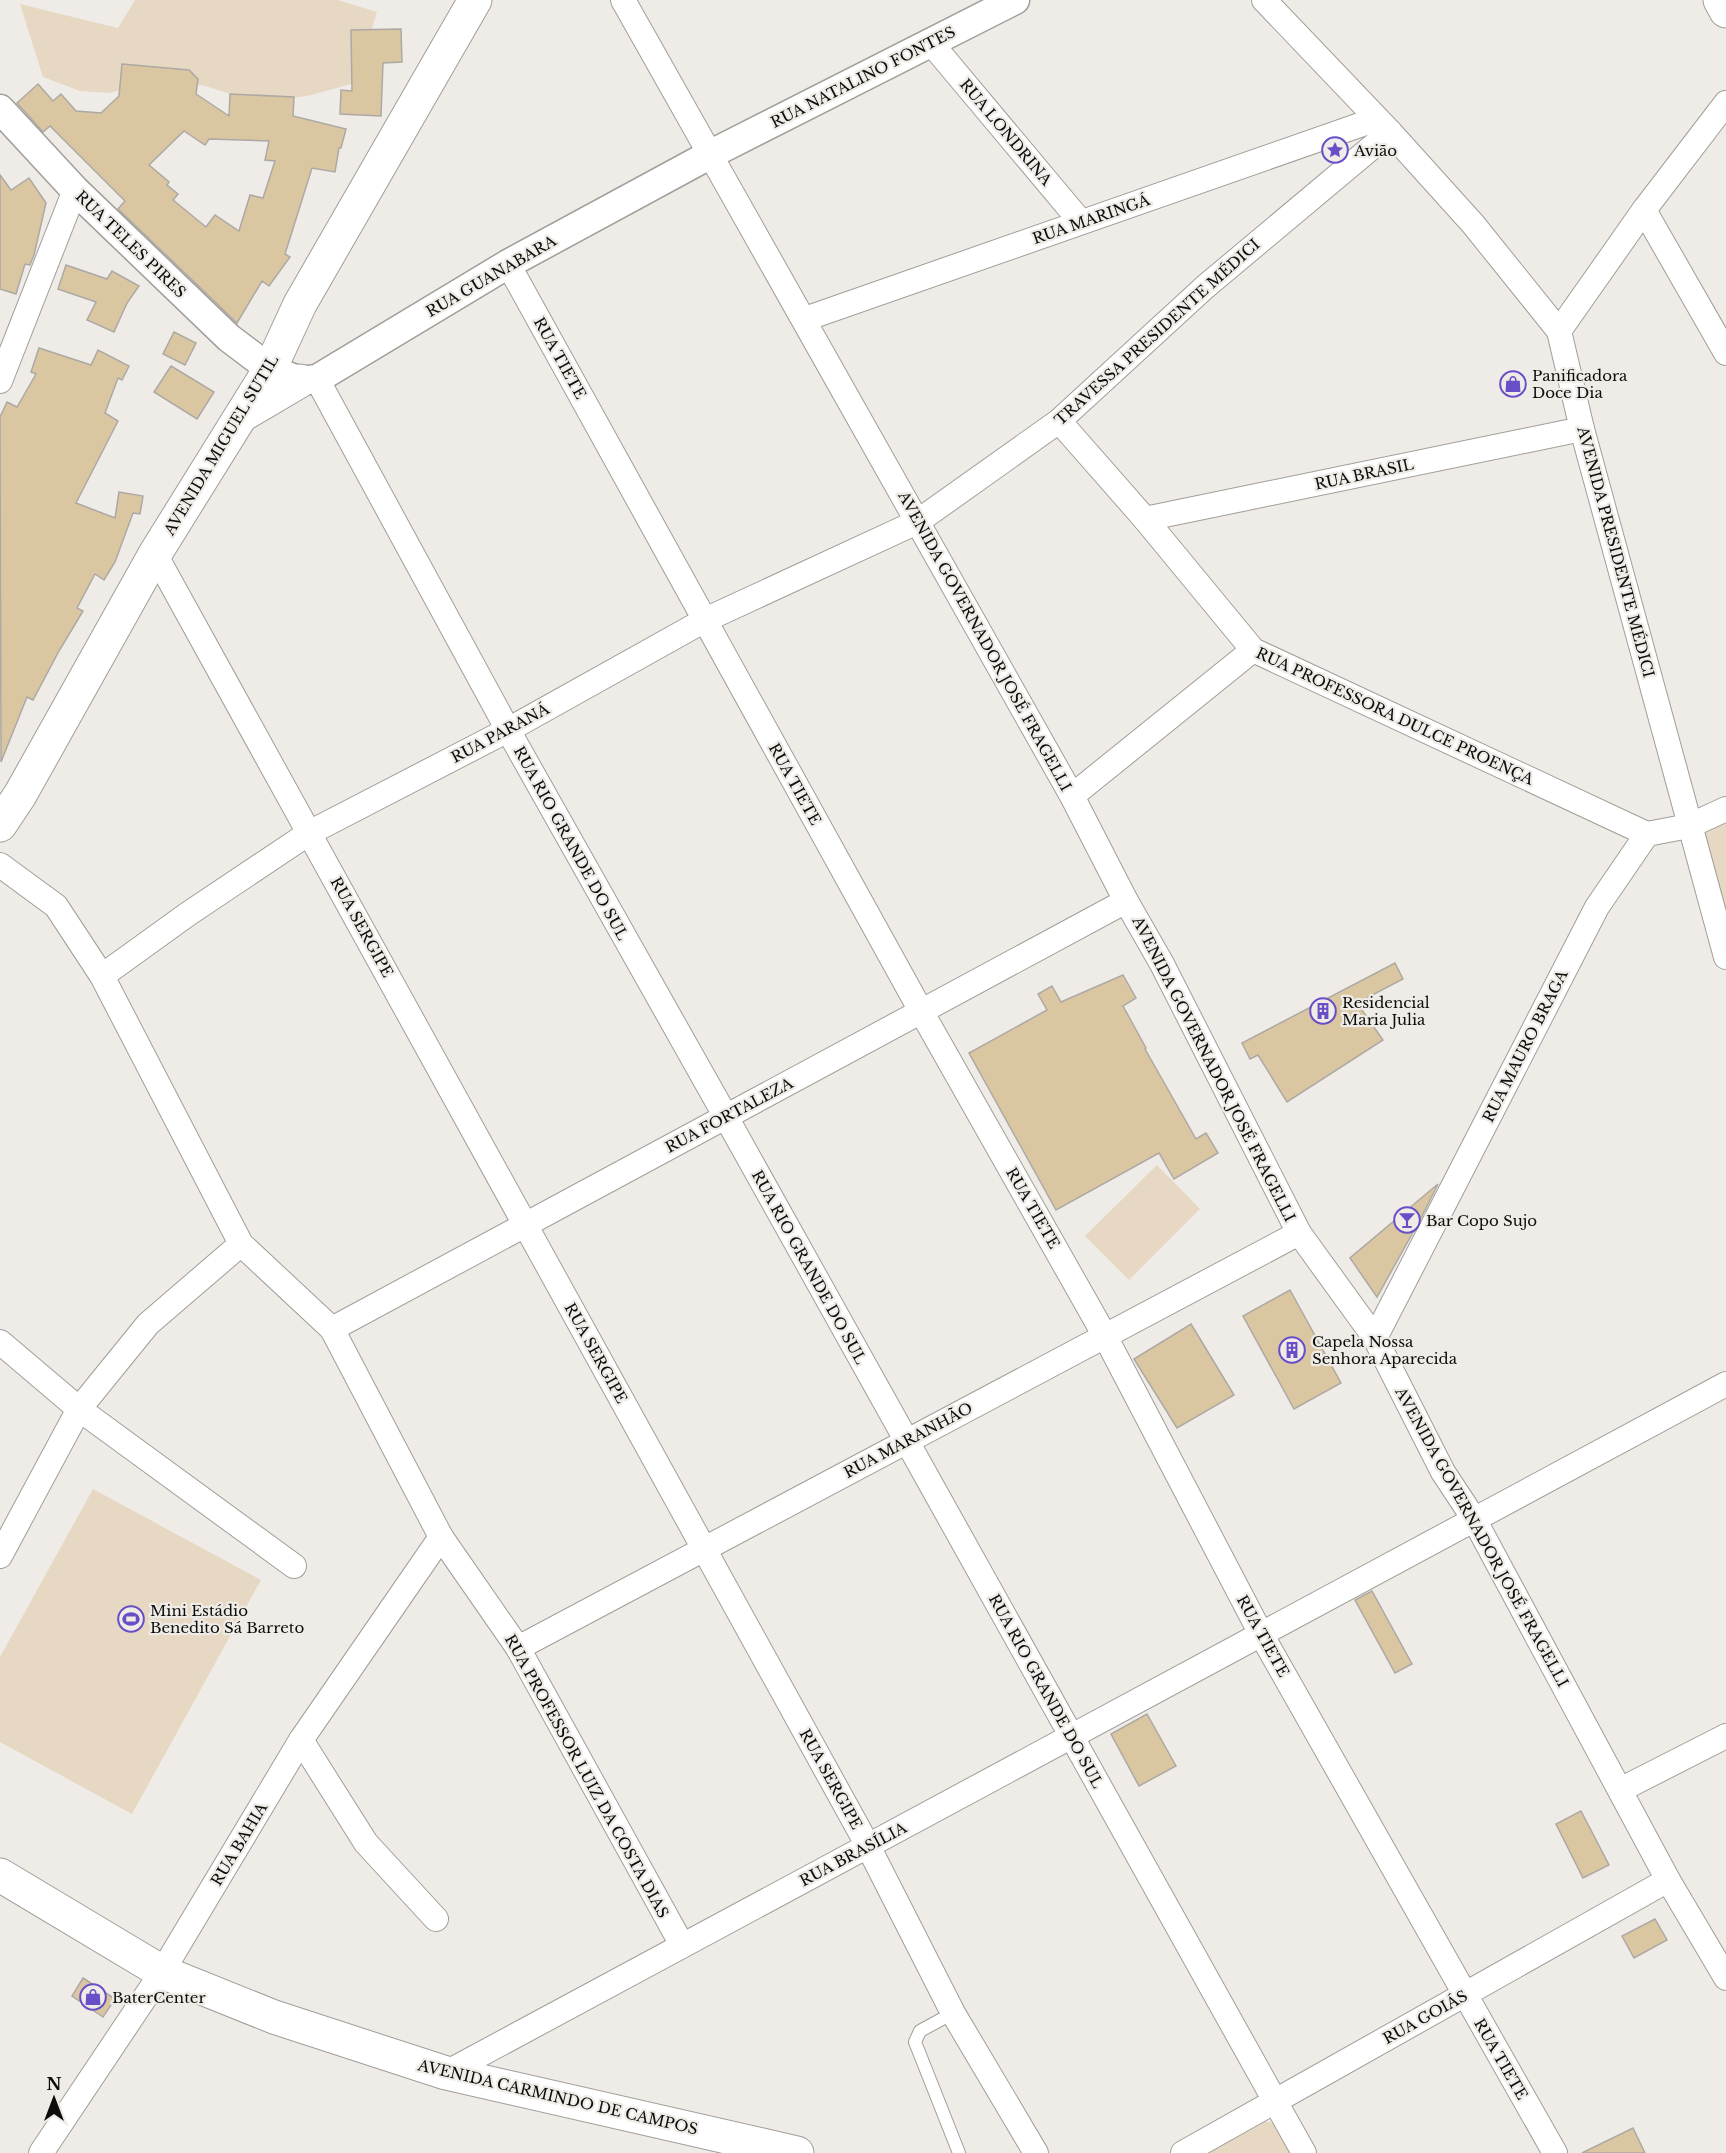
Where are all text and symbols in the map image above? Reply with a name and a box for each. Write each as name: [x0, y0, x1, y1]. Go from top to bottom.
street label: RUA NATALINO FONTES: [768, 22, 958, 132]
street label: RUA LONDRINA: [956, 75, 1056, 190]
place icon: Avião: [1320, 135, 1350, 165]
place label: Avião: [1353, 141, 1397, 160]
street label: RUA TELES PIRES: [72, 186, 190, 302]
street label: RUA MARINGÁ: [1030, 190, 1153, 248]
street label: RUA GUANABARA: [422, 231, 560, 321]
street label: TRAVESSA PRESIDENTE MÉDICI: [1050, 235, 1264, 429]
street label: RUA TIETE: [530, 314, 590, 402]
street label: AVENIDA MIGUEL SUTIL: [159, 351, 282, 539]
place label: Panificadora Doce Dia: [1532, 366, 1628, 402]
shop icon: Panificadora Doce Dia: [1498, 369, 1528, 399]
street label: AVENIDA PRESIDENTE MÉDICI: [1573, 423, 1659, 680]
street label: RUA BRASIL: [1313, 454, 1415, 494]
street label: AVENIDA GOVERNADOR JOSÉ FRAGELLI: [894, 487, 1076, 794]
street label: RUA PROFESSORA DULCE PROENÇA: [1253, 643, 1537, 789]
street label: RUA PARANÁ: [448, 699, 553, 767]
street label: RUA TIETE: [765, 740, 825, 828]
street label: RUA RIO GRANDE DO SUL: [510, 743, 632, 943]
street label: RUA SERGIPE: [327, 874, 397, 981]
street label: AVENIDA GOVERNADOR JOSÉ FRAGELLI: [1128, 912, 1300, 1225]
street label: RUA MAURO BRAGA: [1478, 966, 1572, 1125]
place label: Residencial Maria Julia: [1342, 993, 1430, 1029]
building icon: Residencial Maria Julia: [1308, 996, 1338, 1026]
street label: RUA FORTALEZA: [662, 1073, 797, 1157]
street label: RUA TIETE: [1002, 1164, 1064, 1252]
street label: RUA RIO GRANDE DO SUL: [748, 1167, 870, 1367]
bar icon: Bar Copo Sujo: [1392, 1205, 1422, 1235]
place label: Bar Copo Sujo: [1426, 1211, 1537, 1230]
street label: RUA SERGIPE: [561, 1300, 631, 1407]
place label: Capela Nossa Senhora Aparecida: [1312, 1332, 1458, 1368]
building icon: Capela Nossa Senhora Aparecida: [1277, 1335, 1307, 1365]
street label: AVENIDA GOVERNADOR JOSÉ FRAGELLI: [1391, 1383, 1573, 1690]
street label: RUA MARANHÃO: [840, 1398, 976, 1482]
street label: RUA RIO GRANDE DO SUL: [985, 1591, 1107, 1791]
street label: RUA TIETE: [1233, 1592, 1293, 1680]
place label: Mini Estádio Benedito Sá Barreto: [150, 1601, 304, 1637]
sports icon: Mini Estádio Benedito Sá Barreto: [116, 1604, 146, 1634]
street label: RUA PROFESSOR LUIZ DA COSTA DIAS: [501, 1631, 673, 1921]
street label: RUA SERGIPE: [796, 1726, 866, 1833]
street label: RUA BAHIA: [207, 1799, 271, 1889]
street label: RUA BRASÍLIA: [796, 1818, 910, 1890]
shop icon: BaterCenter: [78, 1982, 108, 2012]
street label: RUA GOIÁS: [1379, 1986, 1471, 2048]
place label: BaterCenter: [112, 1988, 206, 2007]
street label: RUA TIETE: [1470, 2015, 1532, 2103]
street label: AVENIDA CARMINDO DE CAMPOS: [415, 2055, 700, 2138]
north arrow: [24, 2069, 84, 2129]
text: N: [46, 2074, 62, 2094]

